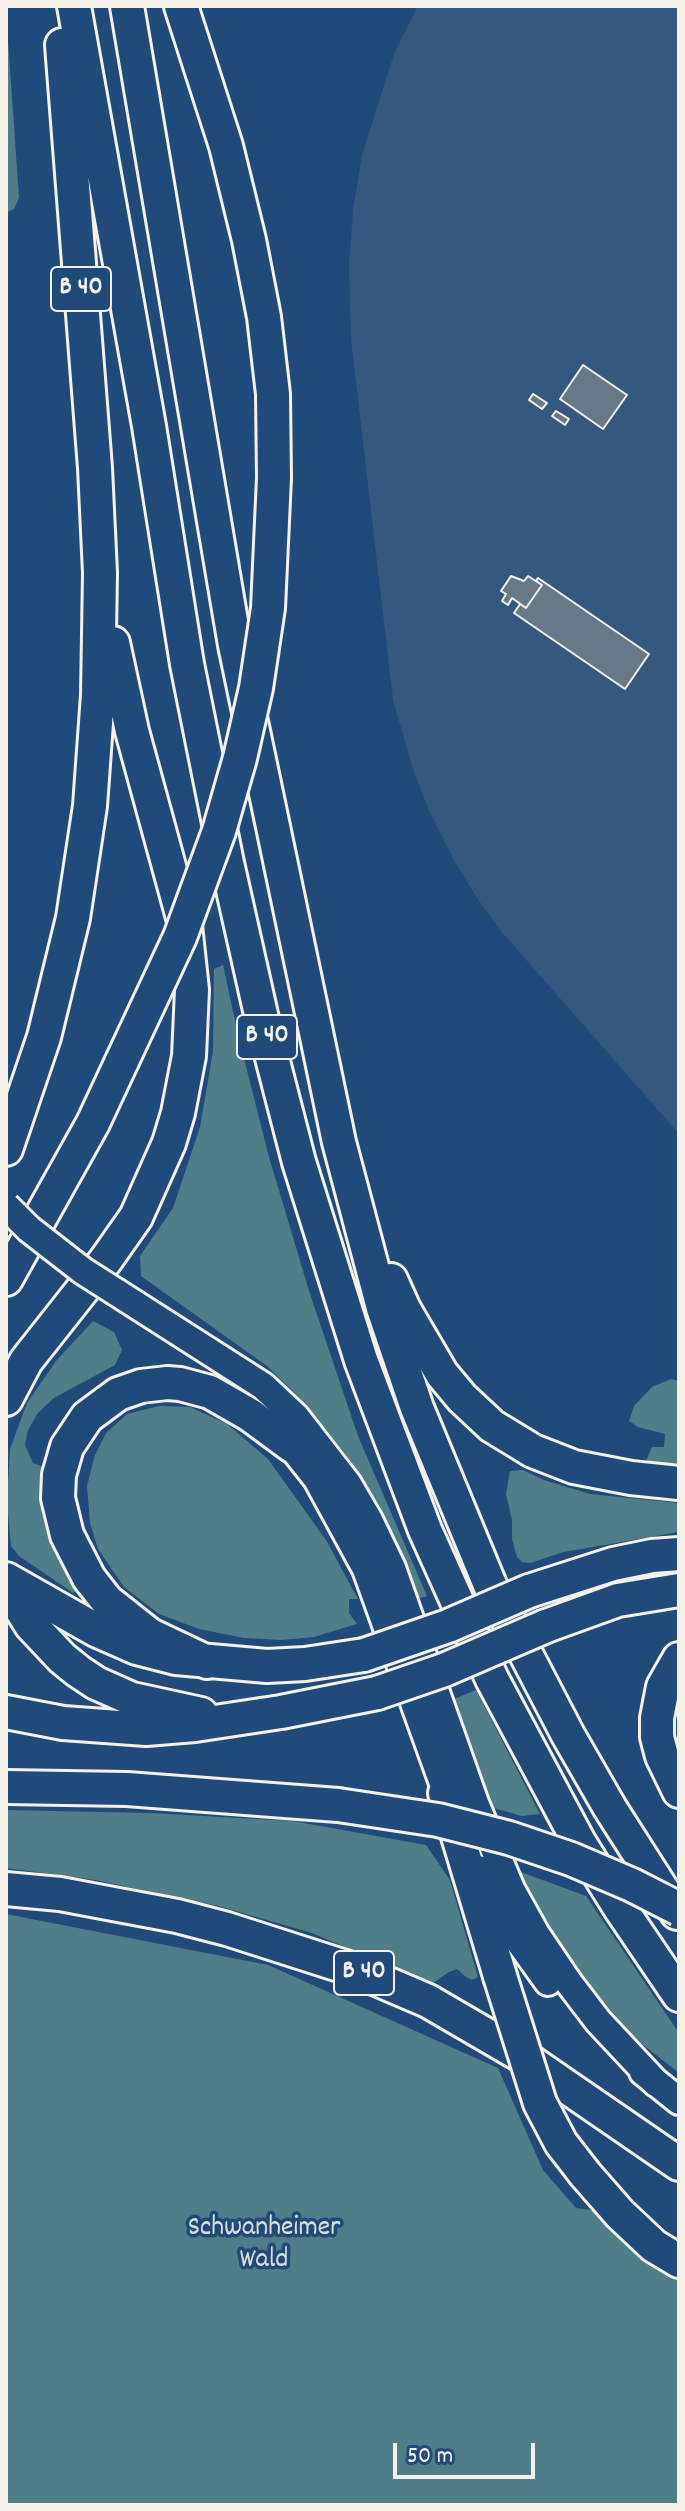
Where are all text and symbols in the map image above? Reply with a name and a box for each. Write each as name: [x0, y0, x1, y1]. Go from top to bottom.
road number: B 40: [51, 267, 111, 311]
road number: B 40: [237, 1015, 297, 1059]
road number: B 40: [334, 1951, 394, 1995]
park label: Schwanheimer Wald: [188, 2213, 340, 2279]
scale bar: [397, 2427, 539, 2477]
text: 50 m: [407, 2440, 453, 2474]

